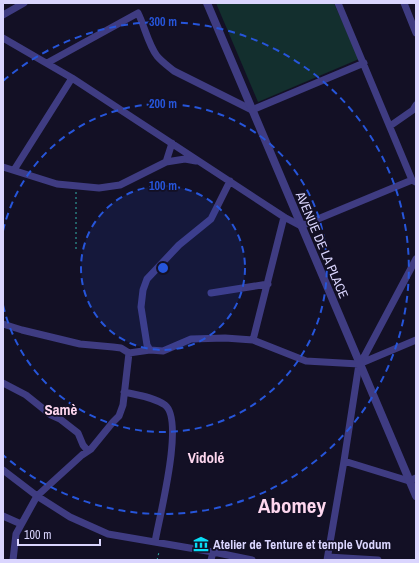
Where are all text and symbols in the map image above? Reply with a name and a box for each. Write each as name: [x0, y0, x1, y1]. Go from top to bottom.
text: 300 m: [149, 14, 177, 30]
text: 200 m: [149, 96, 177, 112]
text: 100 m: [149, 178, 177, 194]
street label: AVENUE DE LA PLACE: [291, 188, 352, 301]
centre of rings: [156, 261, 170, 275]
district label: Samè: [45, 399, 78, 420]
district label: Vidolé: [188, 447, 225, 468]
district label: Abomey: [258, 491, 326, 520]
scale bar: [18, 521, 100, 547]
text: 100 m: [24, 527, 51, 543]
museum icon: Atelier de Tenture et temple Vodum: [192, 535, 210, 553]
place label: Atelier de Tenture et temple Vodum: [213, 536, 391, 553]

